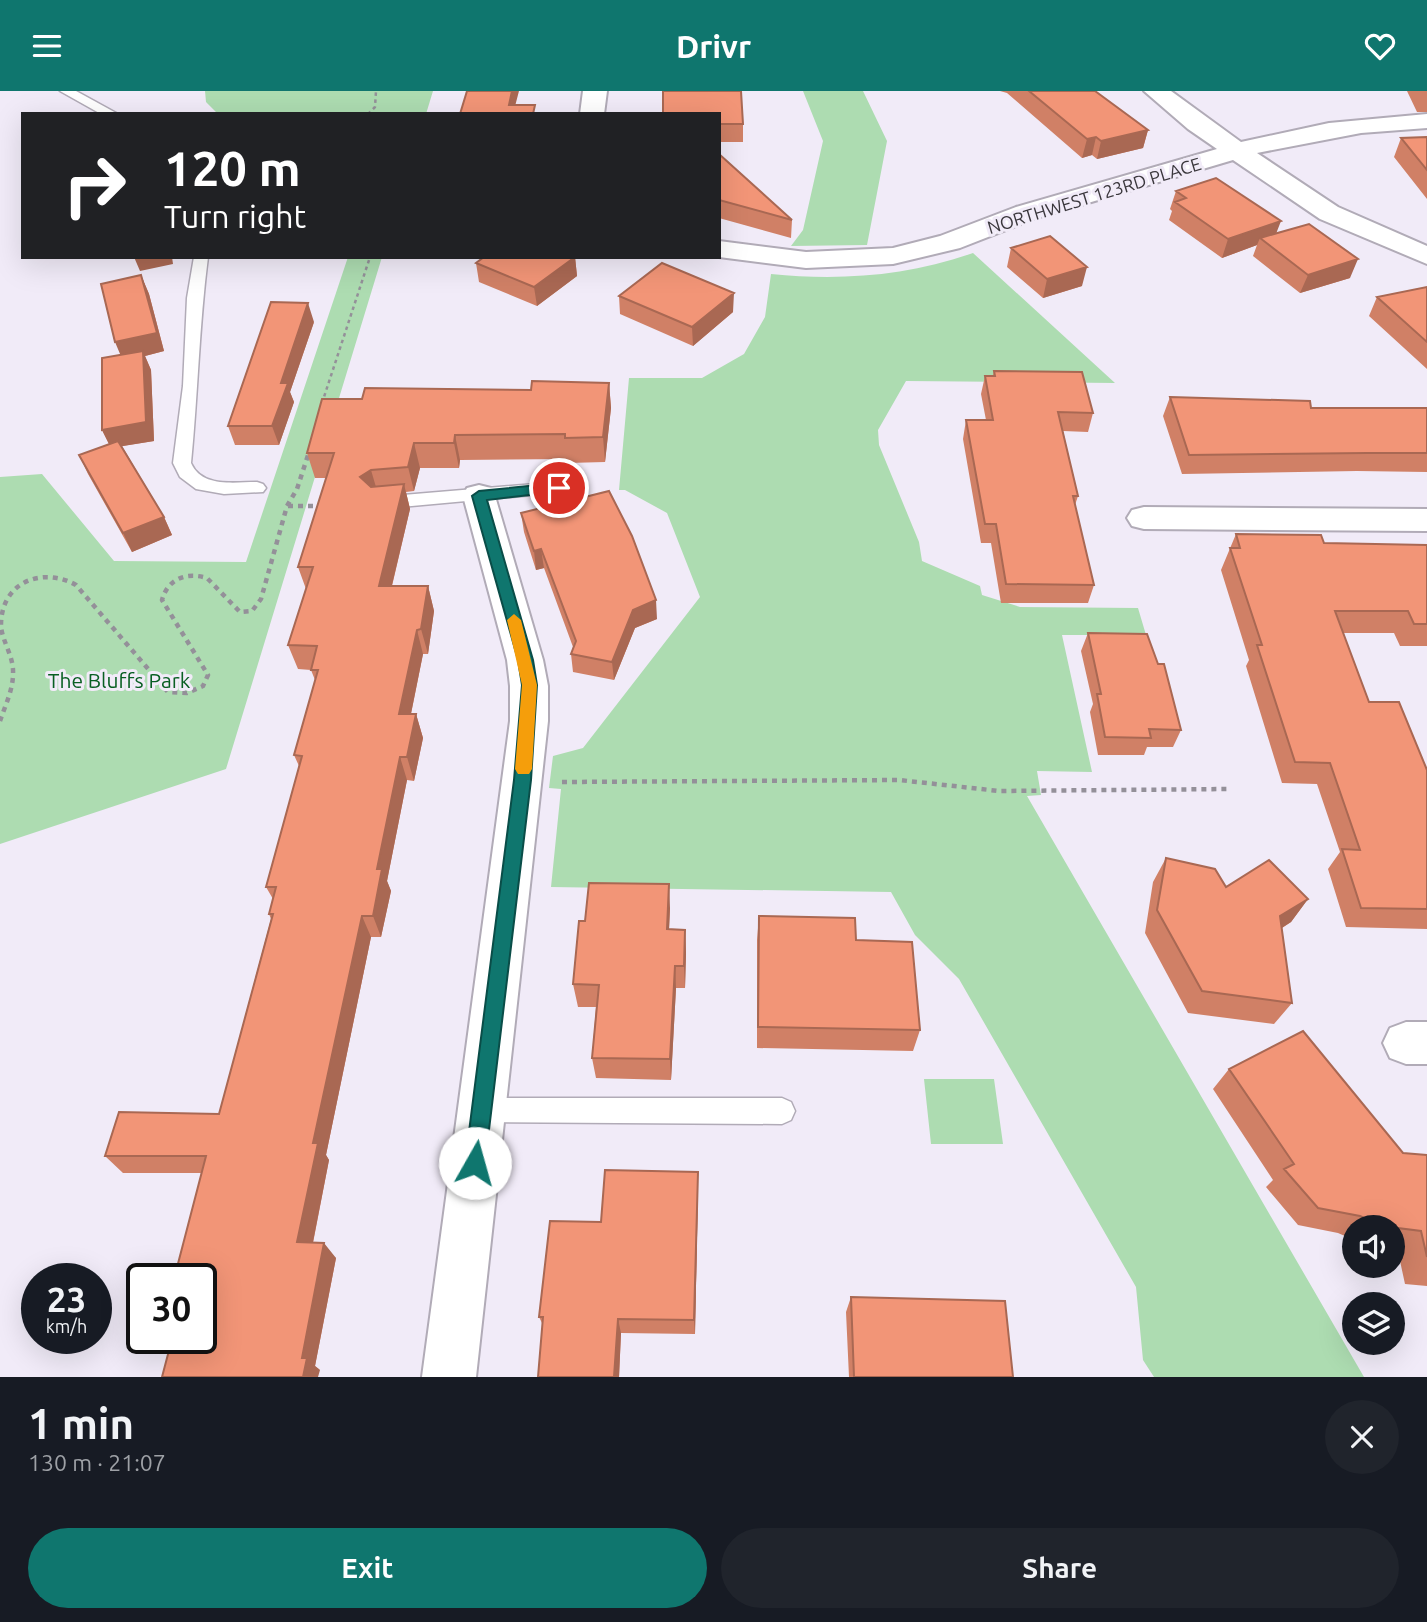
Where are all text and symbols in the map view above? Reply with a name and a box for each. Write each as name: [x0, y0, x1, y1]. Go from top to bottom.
icon: menu: [28, 27, 66, 65]
icon: heart: [1361, 27, 1399, 65]
text: Drivr: [676, 28, 751, 64]
icon: right: [49, 140, 140, 231]
text: 120 m: [164, 140, 301, 195]
street label: NORTHWEST 123RD PLACE: [985, 153, 1203, 237]
text: Turn right: [164, 198, 306, 234]
pin: [529, 458, 589, 518]
icon: arrive: [540, 469, 578, 507]
park label: The Bluffs Park: [48, 668, 191, 692]
position arrow: [438, 1126, 512, 1200]
map controls: [1342, 1215, 1405, 1355]
button: sound: [1342, 1215, 1405, 1278]
speed limit sign: 30: [126, 1263, 217, 1354]
text: 23: [47, 1279, 86, 1319]
button: layers: [1342, 1292, 1405, 1355]
text: km/h: [46, 1316, 87, 1336]
text: 1 min: [28, 1400, 134, 1447]
button: close: [1325, 1400, 1399, 1474]
text: 130 m · 21:07: [28, 1450, 166, 1475]
button: Exit: [28, 1528, 707, 1608]
button: Share: [721, 1528, 1399, 1608]

